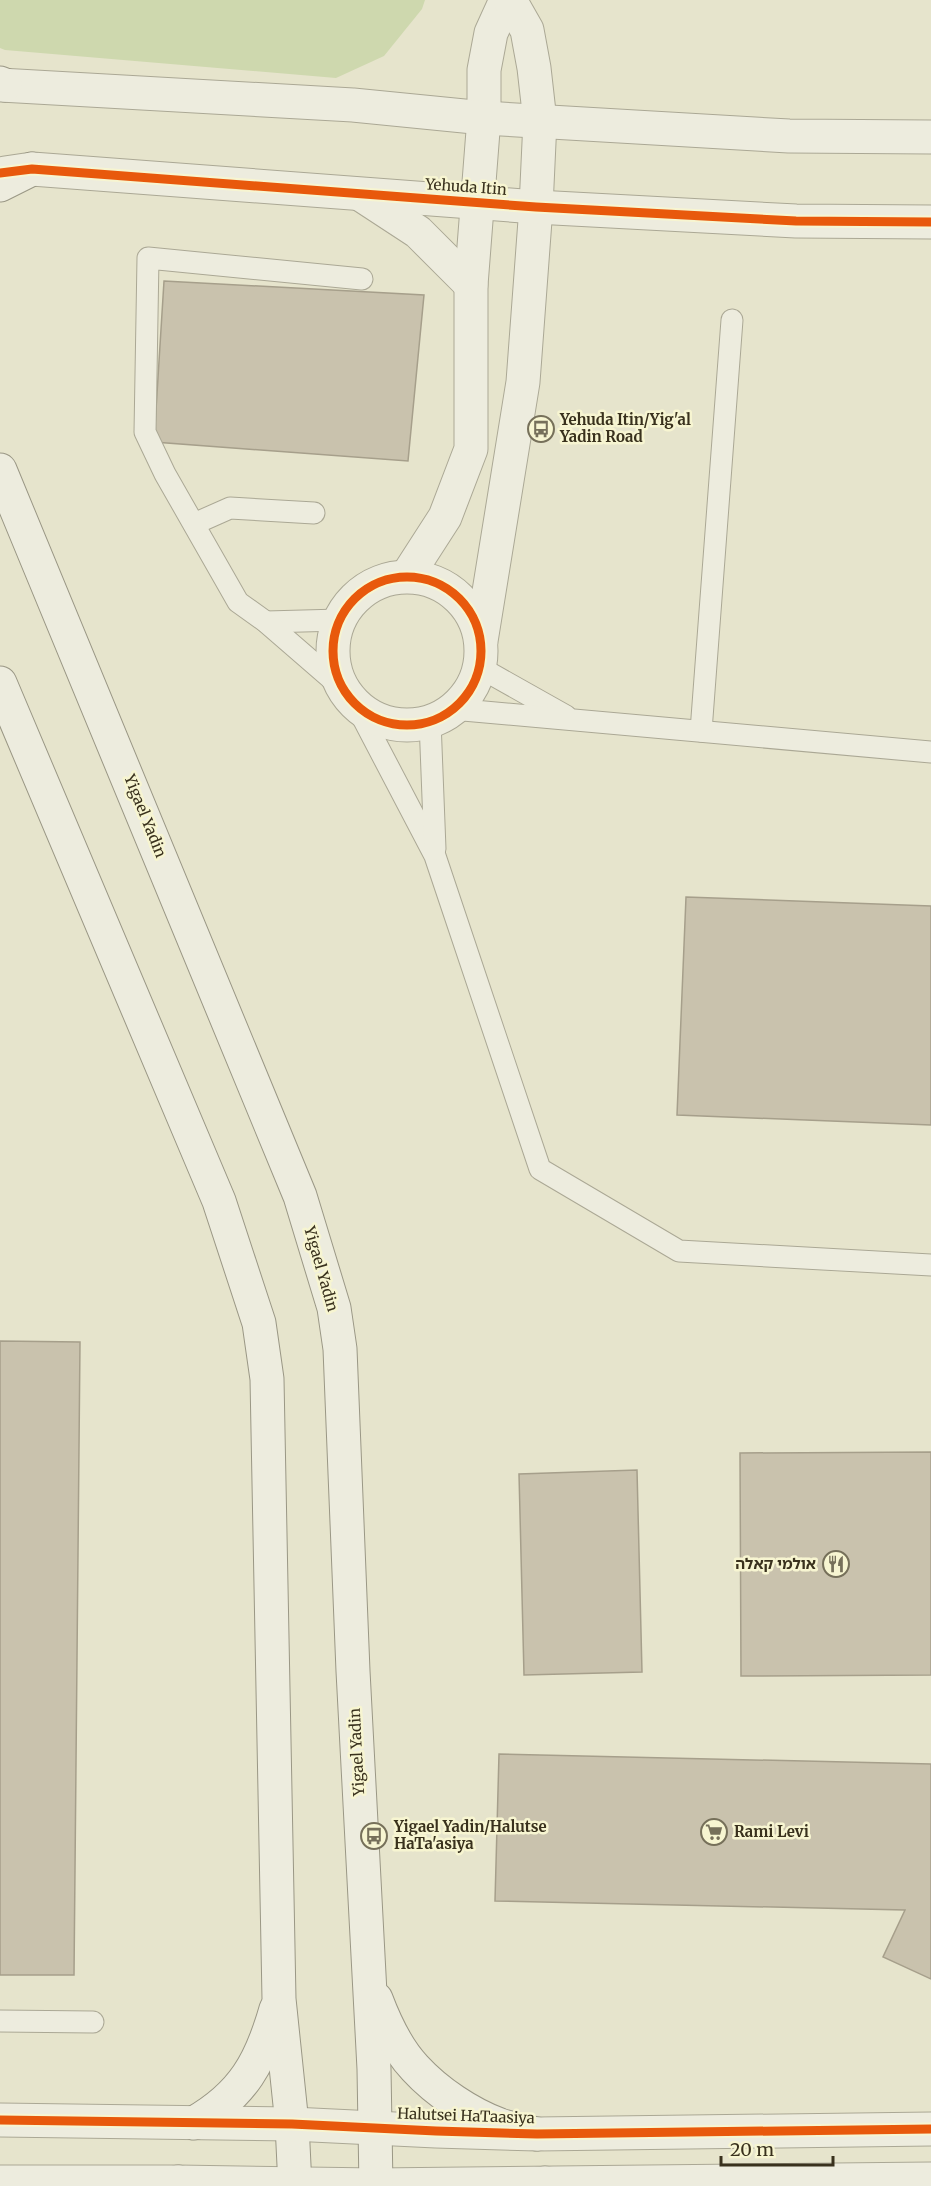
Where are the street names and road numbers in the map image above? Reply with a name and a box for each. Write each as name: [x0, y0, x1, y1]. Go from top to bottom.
street label: Yehuda Itin: [424, 174, 507, 199]
street label: Yigael Yadin: [120, 771, 171, 860]
street label: Yigael Yadin: [300, 1223, 343, 1314]
street label: Yigael Yadin: [345, 1708, 368, 1797]
street label: Halutsei HaTaasiya: [397, 2104, 535, 2127]

